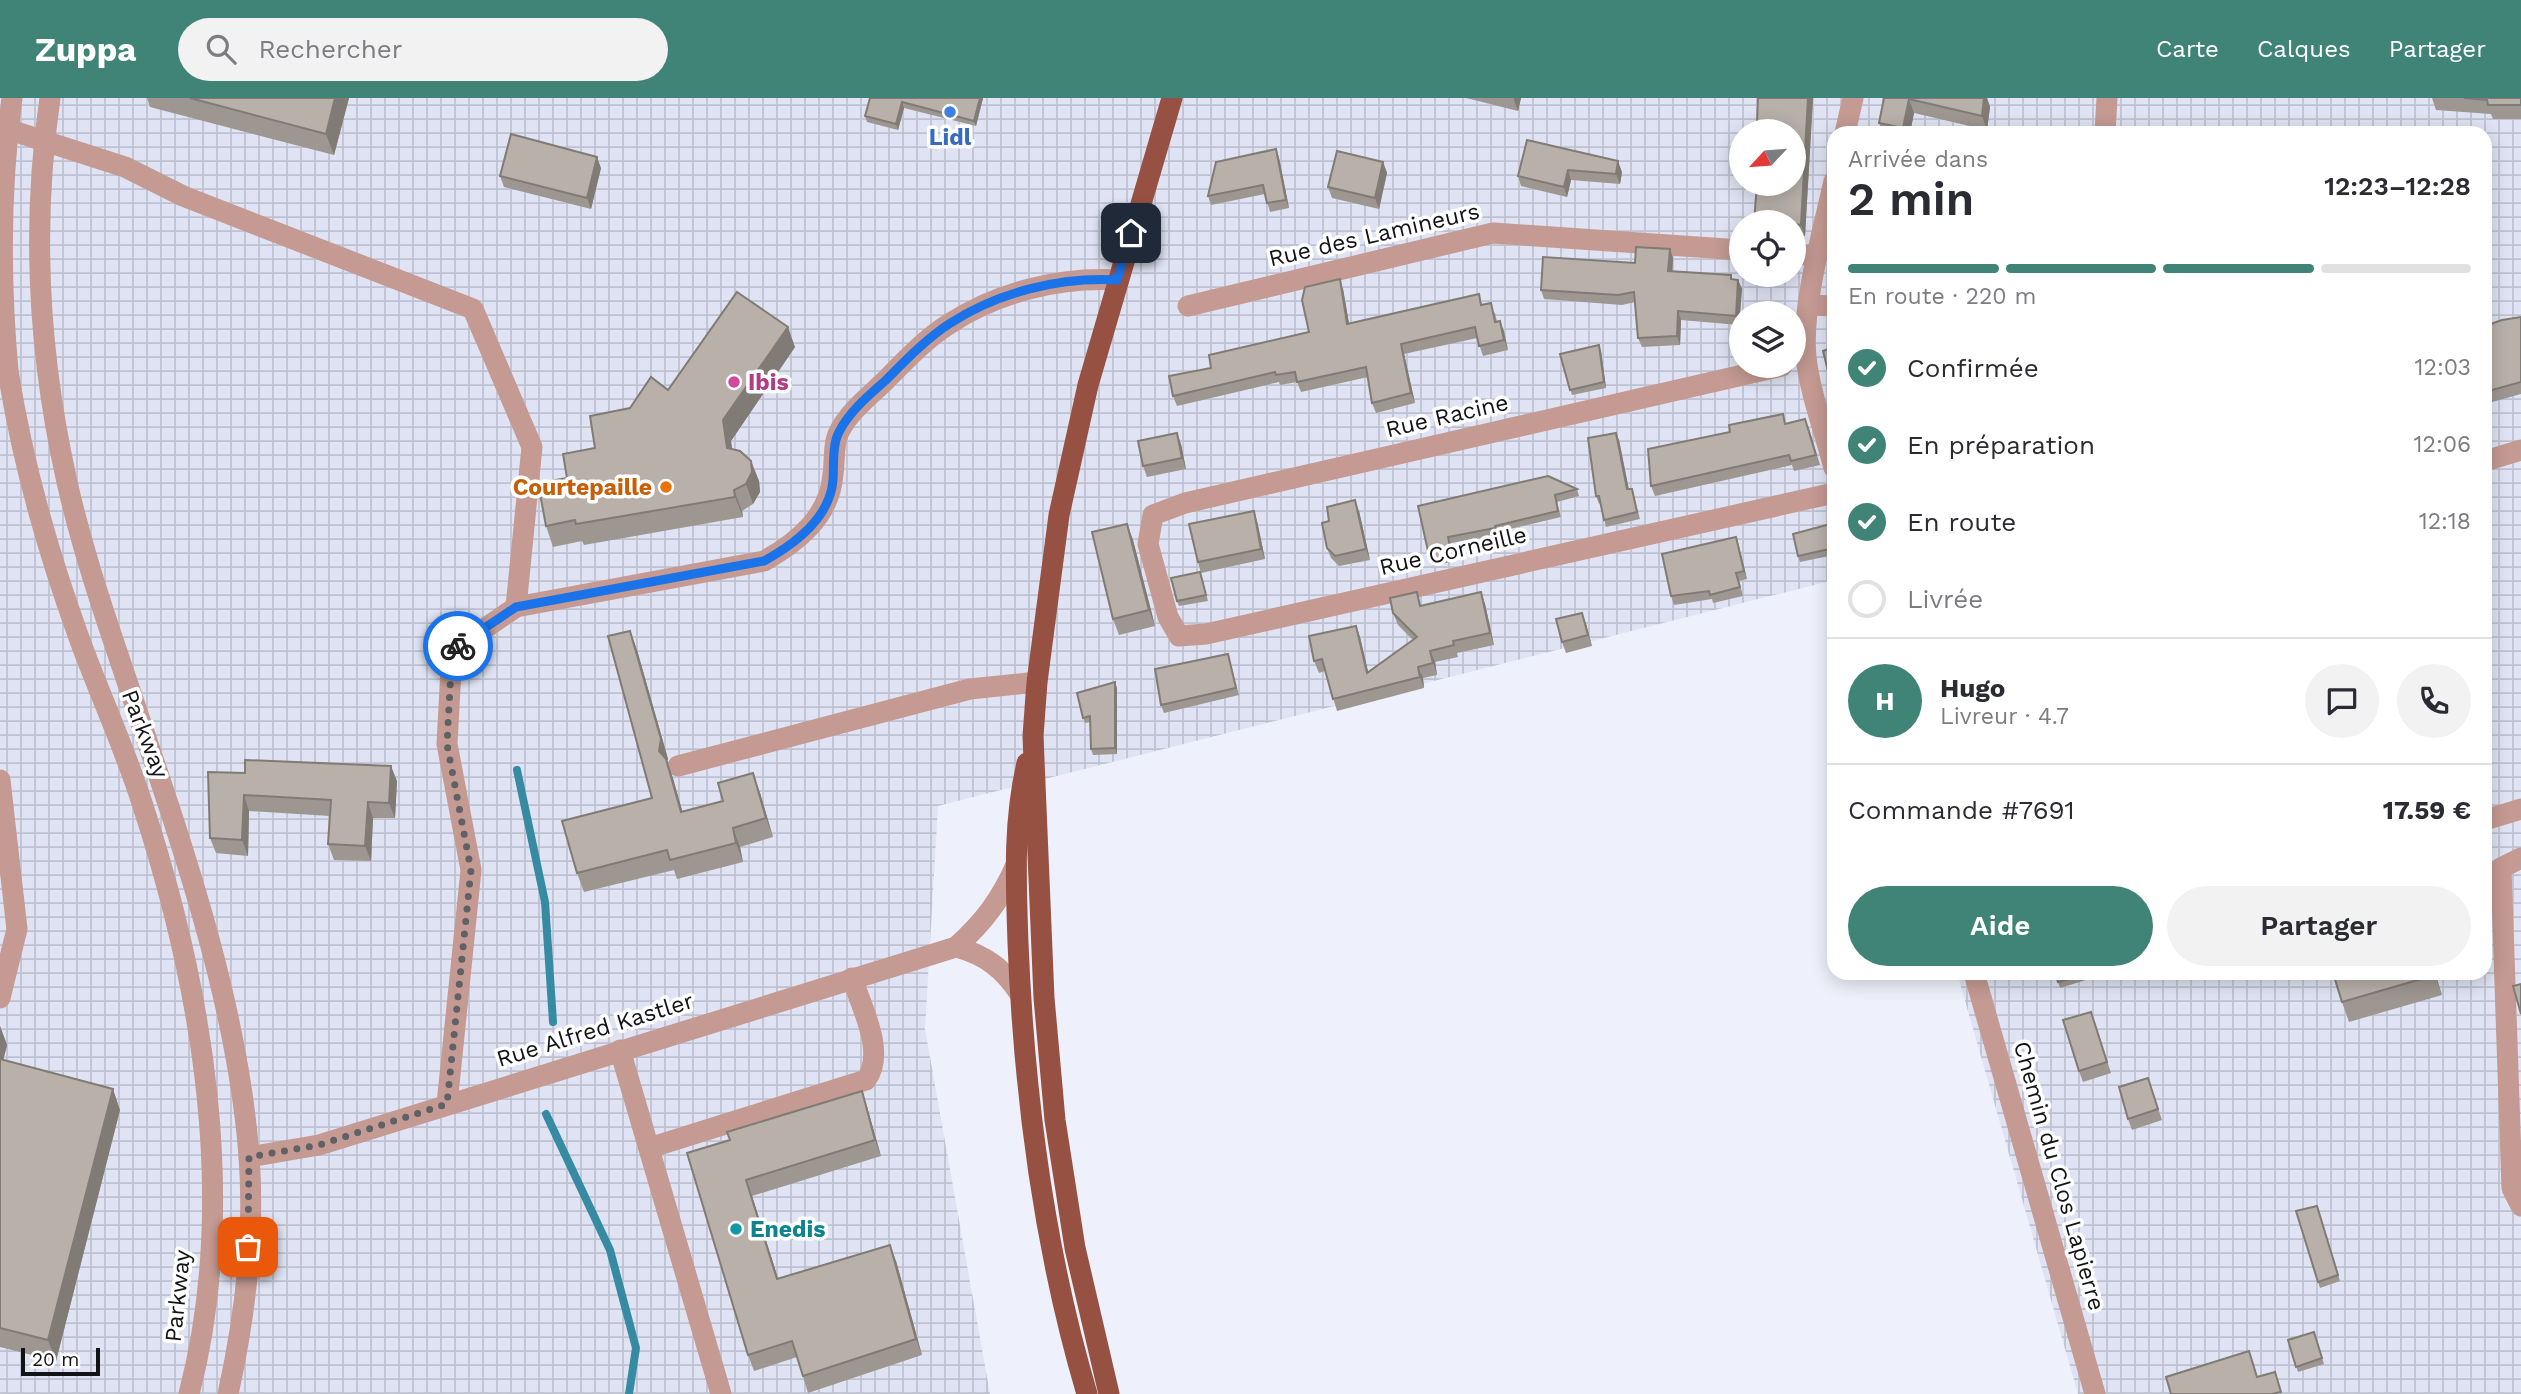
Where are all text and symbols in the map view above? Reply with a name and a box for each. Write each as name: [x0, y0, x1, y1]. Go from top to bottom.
search box: [178, 18, 668, 81]
text: Zuppa: [35, 30, 136, 69]
icon: search: [202, 30, 240, 68]
text: Rechercher: [258, 34, 402, 64]
text: Carte: [2156, 35, 2219, 63]
text: Calques: [2257, 35, 2351, 63]
text: Partager: [2389, 35, 2486, 63]
marker: Lidl: [942, 104, 958, 120]
north arrow: [1729, 119, 1806, 196]
map controls: [1729, 119, 1806, 378]
place label: Lidl: [929, 124, 972, 151]
text: Arrivée dans: [1848, 146, 1988, 173]
text: 12:23–12:28: [2324, 171, 2471, 201]
text: 2 min: [1848, 172, 1974, 226]
street label: Rue des Lamineurs: [1266, 198, 1482, 272]
pin: [1101, 203, 1161, 263]
button: locate: [1729, 210, 1806, 287]
icon: home: [1112, 214, 1150, 252]
text: En route · 220 m: [1848, 283, 2036, 310]
button: layers: [1729, 301, 1806, 378]
icon: check: [1848, 349, 1886, 387]
text: Confirmée: [1907, 353, 2039, 383]
text: 12:03: [2415, 354, 2471, 381]
place label: Ibis: [748, 369, 789, 396]
marker: Ibis: [726, 374, 742, 390]
street label: Rue Racine: [1383, 389, 1511, 443]
icon: check: [1848, 426, 1886, 464]
text: En préparation: [1907, 430, 2095, 460]
text: 12:06: [2414, 431, 2471, 458]
place label: Courtepaille: [513, 474, 652, 501]
marker: Courtepaille: [658, 479, 674, 495]
icon: check: [1848, 503, 1886, 541]
text: En route: [1907, 507, 2016, 537]
text: 12:18: [2419, 508, 2471, 535]
street label: Rue Corneille: [1377, 521, 1529, 581]
text: Livrée: [1907, 584, 1983, 614]
courier: [423, 611, 493, 681]
icon: bike: [439, 627, 477, 665]
button: chat: [2305, 664, 2379, 738]
button: phone: [2397, 664, 2471, 738]
text: Hugo: [1940, 673, 2005, 703]
street label: Parkway: [116, 686, 174, 782]
text: H: [1875, 686, 1895, 716]
text: Livreur · 4.7: [1940, 703, 2069, 730]
text: Commande #7691: [1848, 795, 2075, 825]
text: 17.59 €: [2383, 795, 2471, 825]
button: Aide: [1848, 886, 2153, 966]
button: Partager: [2167, 886, 2471, 966]
street label: Rue Alfred Kastler: [493, 987, 697, 1073]
street label: Chemin du Clos Lapierre: [2008, 1038, 2110, 1314]
place label: Enedis: [750, 1216, 825, 1243]
pin: [218, 1217, 278, 1277]
marker: Enedis: [728, 1221, 744, 1237]
icon: bag: [229, 1228, 267, 1266]
street label: Parkway: [160, 1248, 196, 1343]
scale bar: [21, 1345, 100, 1377]
text: 20 m: [32, 1348, 79, 1371]

